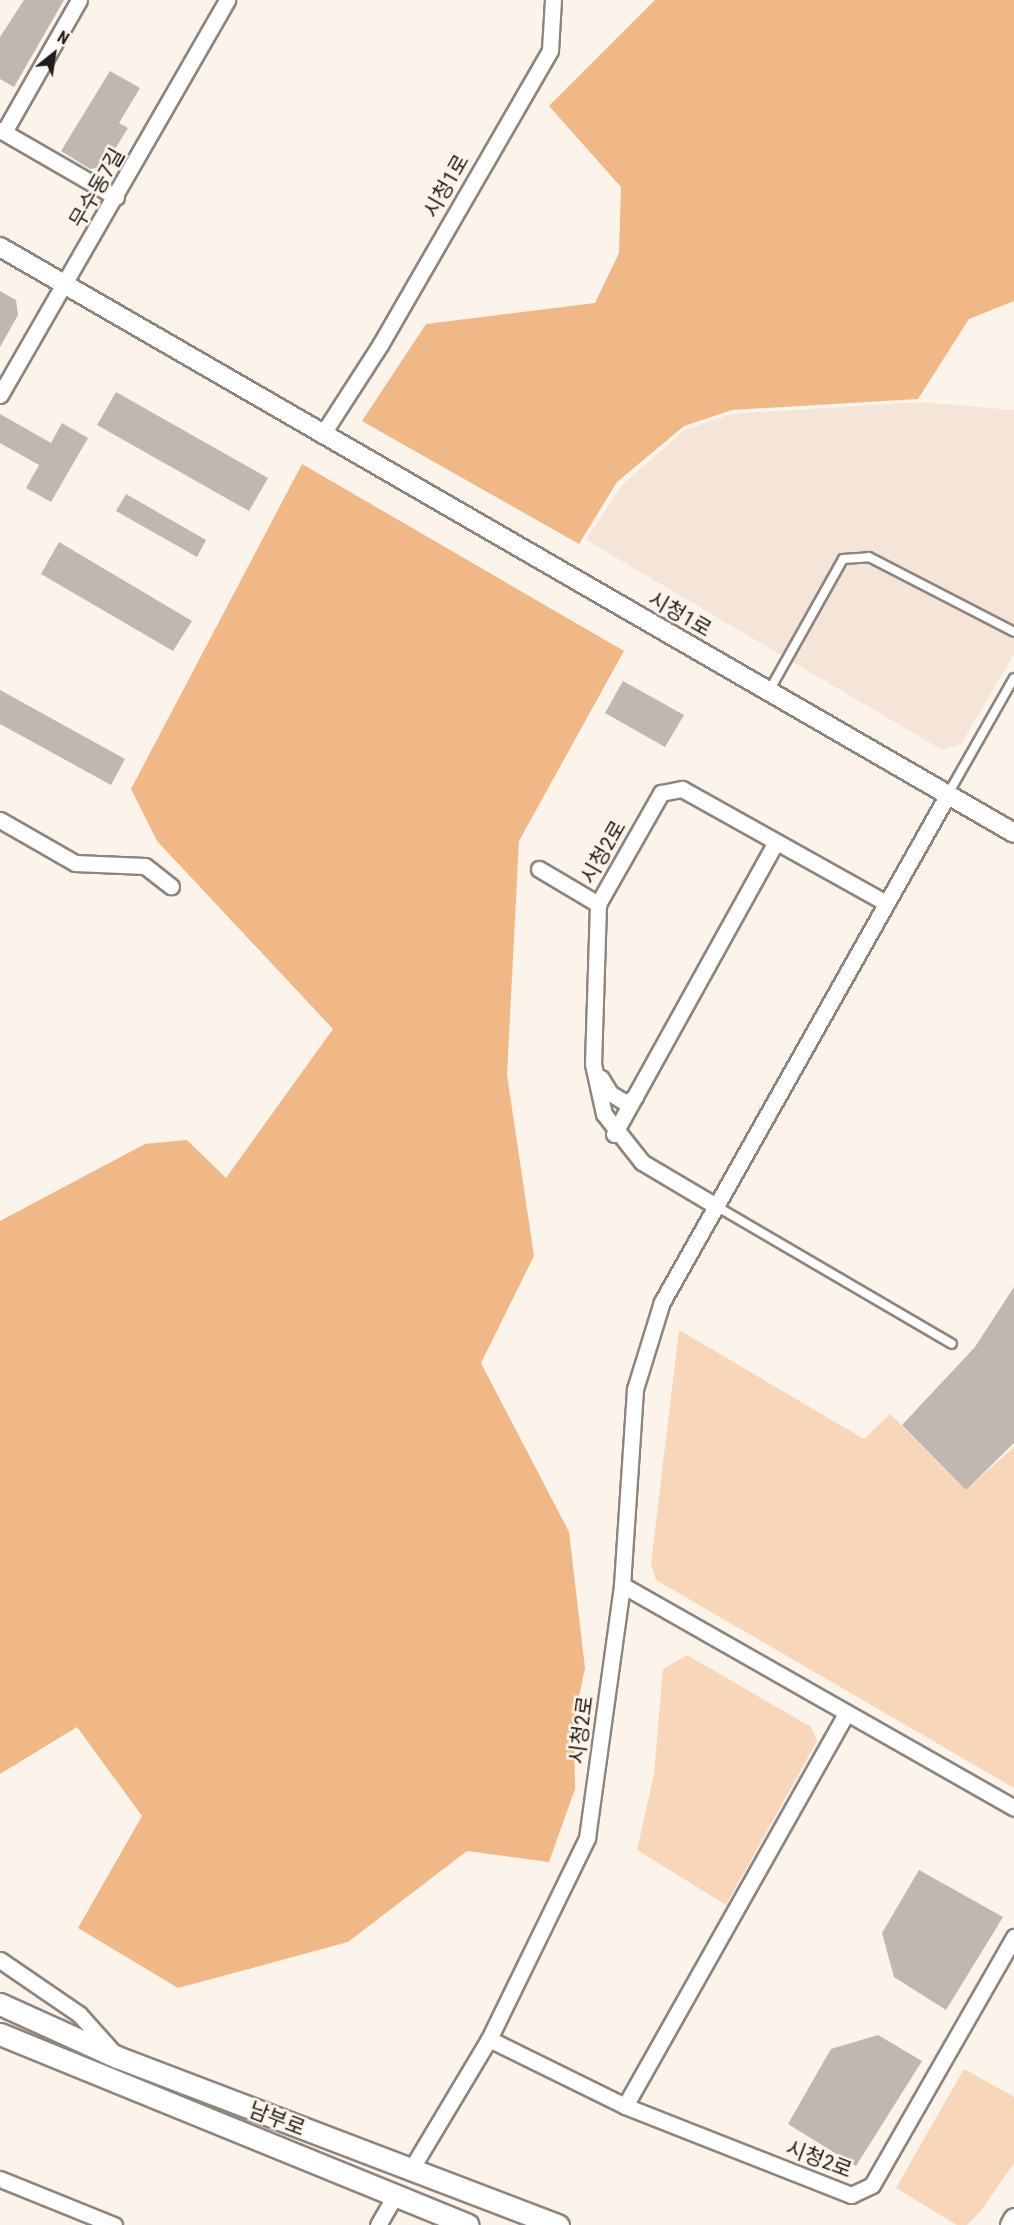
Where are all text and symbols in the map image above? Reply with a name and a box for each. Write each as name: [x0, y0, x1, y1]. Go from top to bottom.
north arrow: [24, 24, 84, 84]
text: N: [54, 27, 72, 49]
street label: 무수동7길: [64, 144, 130, 232]
street label: 시청1로: [418, 150, 474, 222]
street label: 시청1로: [644, 586, 716, 642]
street label: 시청2로: [575, 816, 631, 888]
street label: 시청2로: [564, 1694, 598, 1766]
street label: 남부로: [245, 2097, 309, 2141]
street label: 시청2로: [783, 2135, 855, 2183]

